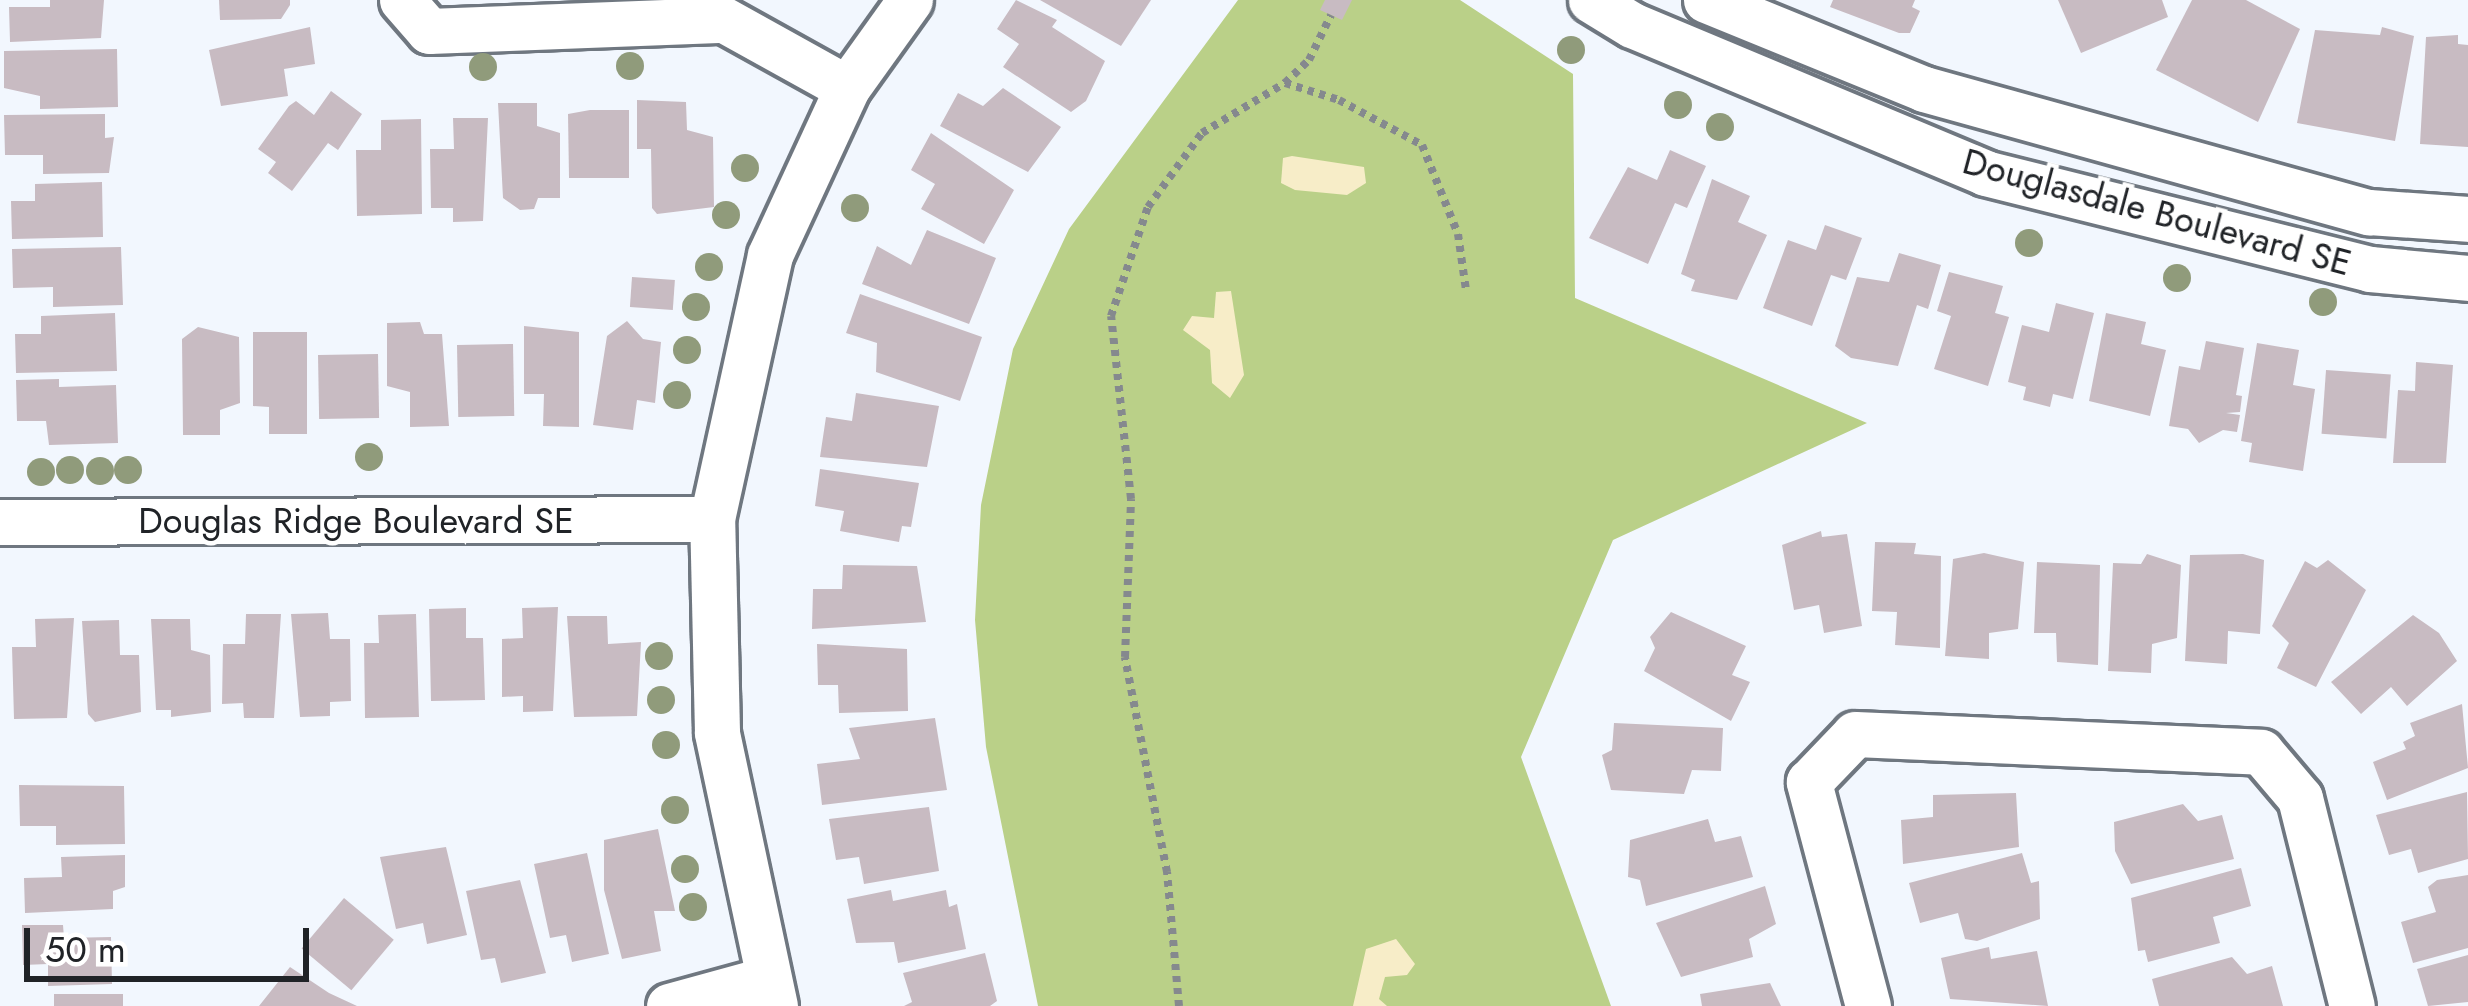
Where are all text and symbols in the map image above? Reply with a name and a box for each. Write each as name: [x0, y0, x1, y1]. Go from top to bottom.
street label: Douglasdale Boulevard SE: [1958, 139, 2356, 285]
street label: Douglas Ridge Boulevard SE: [138, 499, 574, 543]
scale bar: [30, 904, 315, 978]
text: 50 m: [45, 923, 126, 975]

